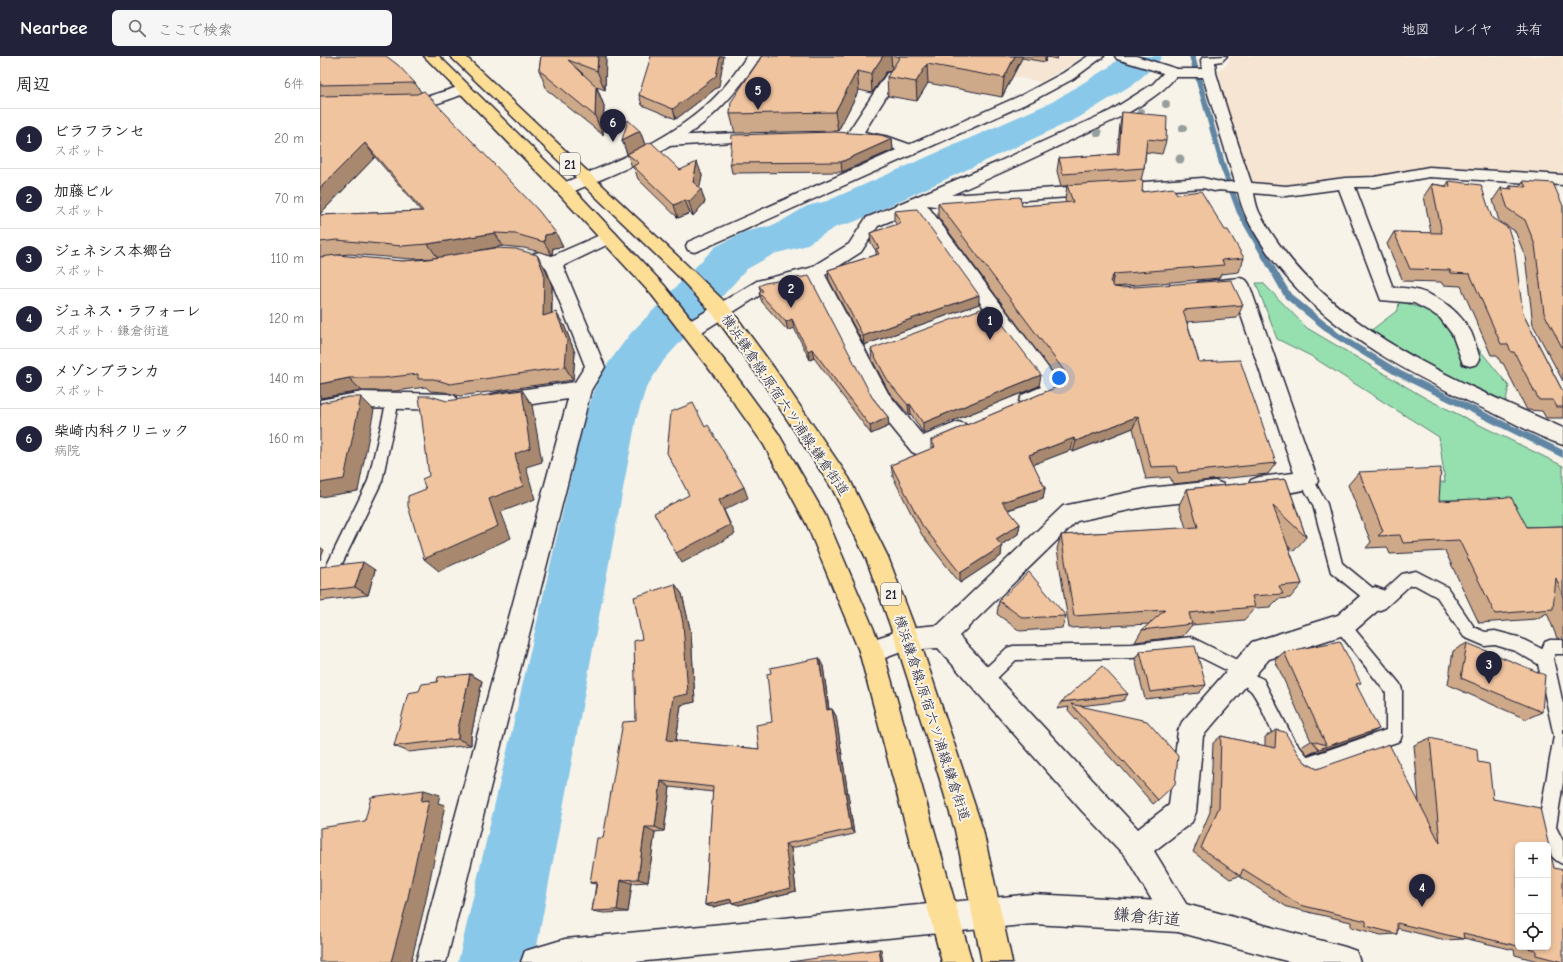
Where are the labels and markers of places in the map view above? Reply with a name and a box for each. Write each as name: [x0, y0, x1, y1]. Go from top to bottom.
pin: 5: [745, 77, 771, 110]
pin: 6: [600, 109, 626, 142]
pin: 2: [778, 275, 804, 308]
pin: 1: [977, 307, 1003, 340]
pin: 3: [1476, 651, 1502, 684]
pin: 4: [1409, 874, 1435, 907]

